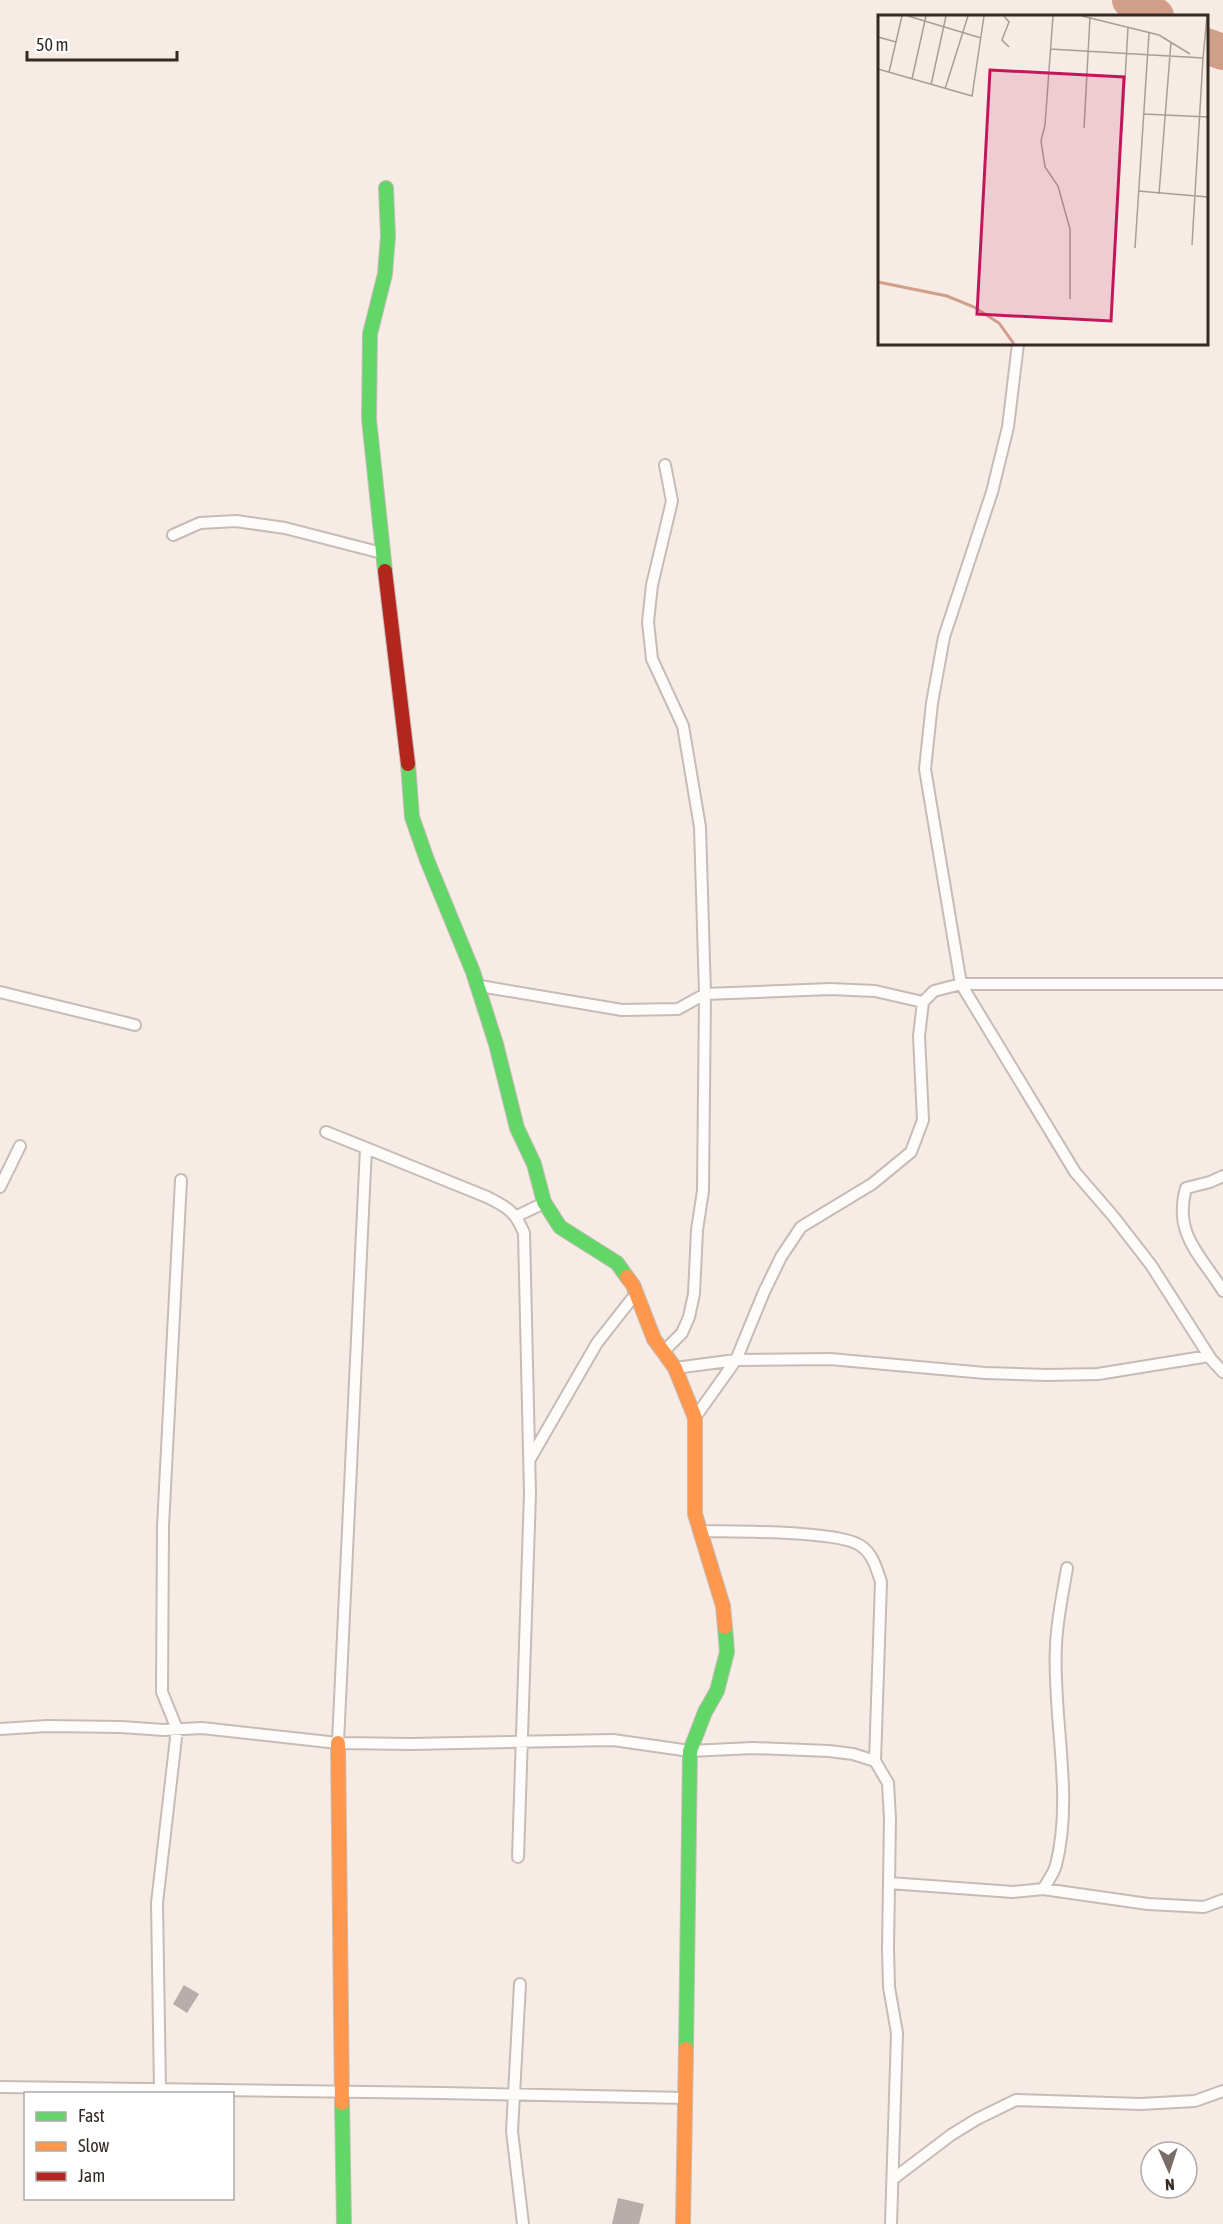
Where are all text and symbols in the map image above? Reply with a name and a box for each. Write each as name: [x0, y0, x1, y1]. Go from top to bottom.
inset map: [878, 15, 1208, 345]
scale bar: [27, 24, 177, 62]
text: 50 m: [36, 34, 68, 55]
legend: [24, 2092, 234, 2200]
text: Fast: [78, 2105, 105, 2126]
text: Slow: [78, 2135, 109, 2156]
north arrow: [1139, 2140, 1199, 2200]
text: Jam: [78, 2165, 105, 2186]
text: N: [1165, 2176, 1175, 2194]

